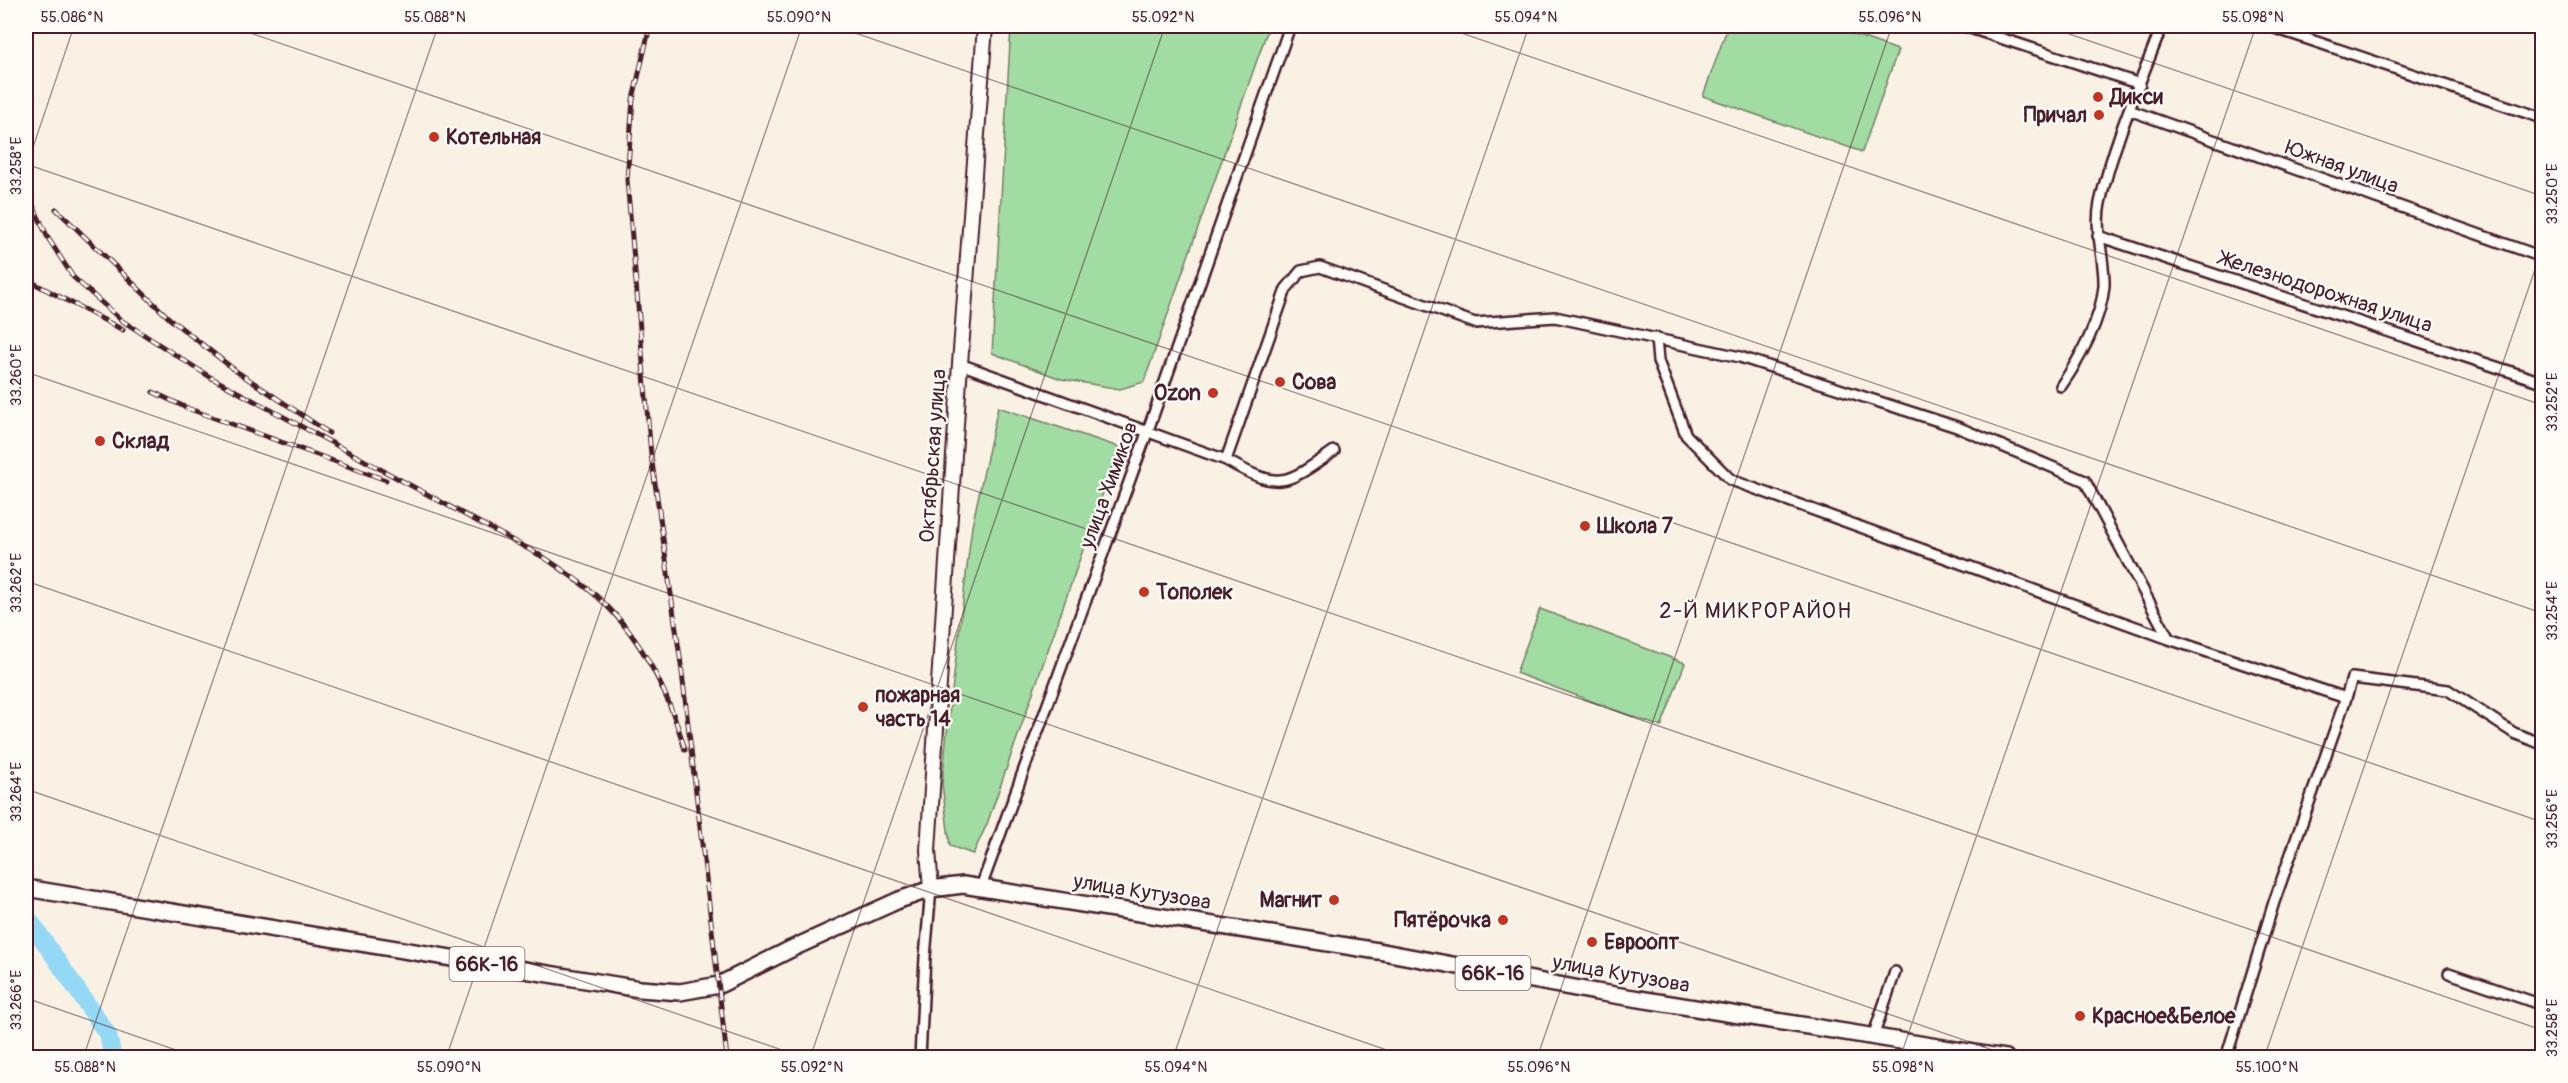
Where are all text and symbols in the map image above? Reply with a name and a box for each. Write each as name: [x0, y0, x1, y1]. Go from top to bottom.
text: 55.086°N: [41, 8, 103, 27]
text: 55.088°N: [404, 8, 466, 27]
text: 55.090°N: [767, 8, 831, 27]
text: 55.092°N: [1132, 8, 1194, 27]
text: 55.094°N: [1495, 8, 1557, 27]
text: 55.096°N: [1859, 8, 1921, 27]
text: 55.098°N: [2222, 8, 2284, 27]
place label: Дикси: [2108, 84, 2163, 111]
marker: Дикси: [2091, 90, 2105, 104]
place label: Причал: [2024, 102, 2087, 129]
marker: Причал: [2092, 108, 2106, 122]
place label: Котельная: [446, 124, 541, 151]
marker: Котельная: [427, 130, 441, 144]
street label: Южная улица: [2282, 134, 2402, 200]
text: 33.258°E: [7, 137, 26, 195]
text: 33.250°E: [2543, 163, 2562, 225]
street label: Железнодорожная улица: [2214, 244, 2436, 339]
text: 33.260°E: [7, 344, 26, 406]
street label: Октябрьская улица: [913, 368, 953, 544]
place label: Сова: [1292, 369, 1337, 396]
text: 33.252°E: [2543, 372, 2562, 432]
marker: Сова: [1273, 375, 1287, 389]
place label: Ozon: [1154, 380, 1201, 407]
marker: Ozon: [1206, 386, 1220, 400]
street label: улица Химиков: [1073, 418, 1144, 553]
place label: Склад: [112, 428, 170, 455]
marker: Склад: [93, 434, 107, 448]
place label: Школа 7: [1596, 513, 1674, 540]
marker: Школа 7: [1578, 519, 1592, 533]
text: 33.262°E: [7, 553, 26, 613]
place label: Тополек: [1155, 579, 1233, 606]
text: 33.254°E: [2543, 581, 2562, 641]
marker: Тополек: [1137, 585, 1151, 599]
district label: 2-Й МИКРОРАЙОН: [1659, 597, 1853, 625]
place label: пожарная часть 14: [875, 682, 960, 733]
marker: пожарная часть 14: [856, 700, 870, 714]
text: 33.264°E: [7, 762, 26, 822]
text: 33.256°E: [2543, 789, 2562, 849]
street label: улица Кутузова: [1070, 868, 1213, 916]
place label: Магнит: [1260, 887, 1322, 914]
marker: Магнит: [1327, 893, 1341, 907]
place label: Пятёрочка: [1394, 907, 1491, 934]
marker: Пятёрочка: [1496, 913, 1510, 927]
place label: Евроопт: [1604, 929, 1679, 956]
marker: Евроопт: [1585, 935, 1599, 949]
road number: 66К-16: [450, 947, 524, 981]
street label: улица Кутузова: [1549, 948, 1692, 999]
road number: 66К-16: [1456, 956, 1530, 990]
text: 33.266°E: [7, 970, 26, 1030]
text: 33.258°E: [2543, 999, 2562, 1057]
place label: Красное&Белое: [2092, 1003, 2236, 1030]
marker: Красное&Белое: [2073, 1009, 2087, 1023]
text: 55.088°N: [54, 1058, 116, 1077]
text: 55.090°N: [417, 1058, 481, 1077]
text: 55.092°N: [781, 1058, 843, 1077]
text: 55.094°N: [1145, 1058, 1207, 1077]
text: 55.096°N: [1508, 1058, 1570, 1077]
text: 55.098°N: [1872, 1058, 1934, 1077]
text: 55.100°N: [2236, 1058, 2298, 1077]

